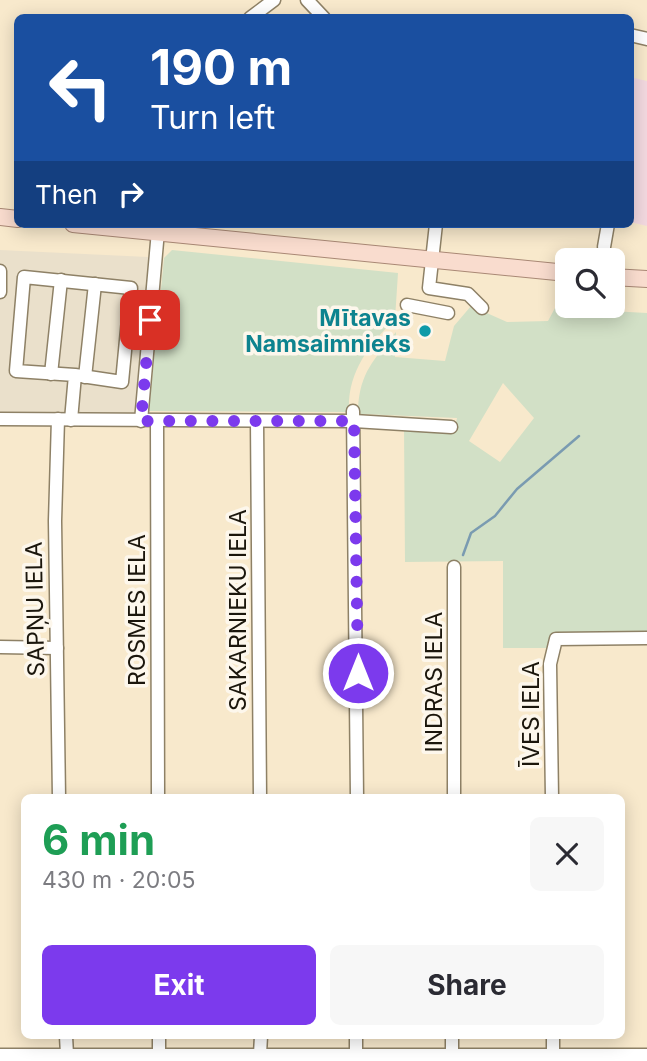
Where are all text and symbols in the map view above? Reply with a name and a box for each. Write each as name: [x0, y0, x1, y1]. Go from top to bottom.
text: 190 m: [150, 38, 292, 97]
icon: left: [35, 42, 126, 133]
text: Turn left: [150, 98, 275, 137]
icon: right: [112, 175, 150, 213]
text: Then: [35, 179, 98, 210]
map controls: [555, 248, 625, 318]
button: search: [555, 248, 625, 318]
pin: [120, 290, 180, 350]
icon: arrive: [131, 301, 169, 339]
place label: Mītavas Namsaimnieks: [245, 304, 411, 358]
marker: Mītavas Namsaimnieks: [417, 323, 433, 339]
street label: SAKARNIEKU IELA: [224, 509, 252, 711]
street label: ROSMES IELA: [123, 534, 151, 686]
street label: SAPŅU IELA: [20, 541, 50, 677]
street label: INDRAS IELA: [420, 611, 448, 752]
position arrow: [321, 636, 395, 710]
street label: ĪVES IELA: [517, 661, 545, 768]
text: 6 min: [42, 814, 155, 865]
button: close: [530, 817, 604, 891]
text: 430 m · 20:05: [42, 866, 195, 894]
button: Exit: [42, 945, 316, 1025]
button: Share: [330, 945, 604, 1025]

